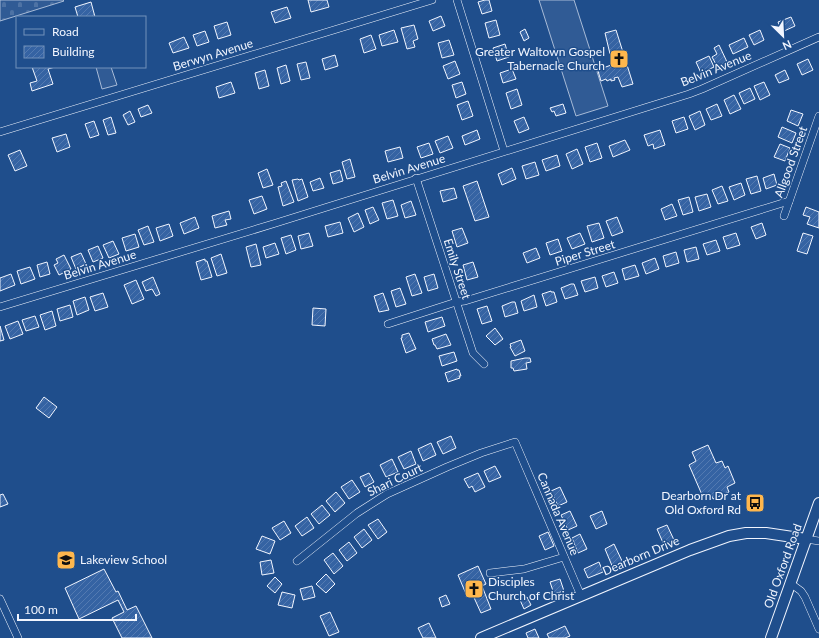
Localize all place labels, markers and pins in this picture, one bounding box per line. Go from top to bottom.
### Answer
place label: Greater Waltown Gospel Tabernacle Church [475,44,605,73]
church icon: Greater Waltown Gospel Tabernacle Church [608,48,630,70]
place label: Dearborn Dr at Old Oxford Rd [661,488,742,517]
bus stop icon: Dearborn Dr at Old Oxford Rd [744,492,766,514]
school or university icon: Lakeview School [55,549,77,571]
place label: Lakeview School [80,552,167,567]
place label: Disciples Church of Christ [488,574,575,603]
church icon: Disciples Church of Christ [463,578,485,600]

